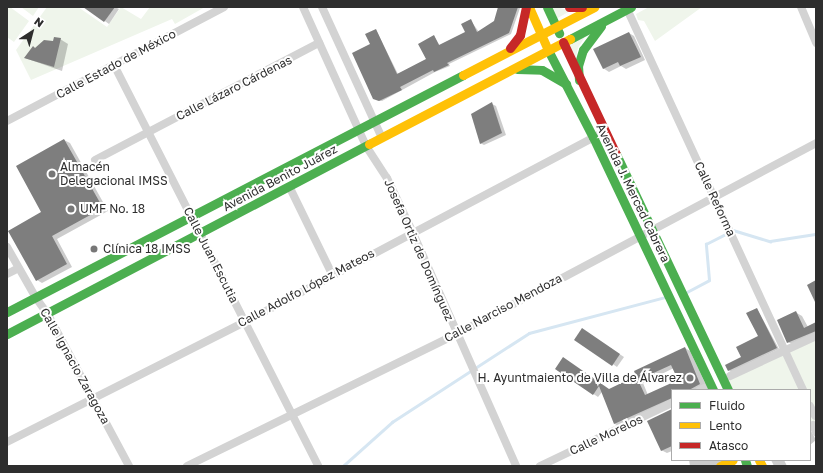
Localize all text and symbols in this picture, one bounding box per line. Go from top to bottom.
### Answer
north arrow [12,12,52,52]
text: N [32,14,47,30]
street label: Calle Estado de México [54,26,178,102]
street label: Calle Lázaro Cárdenas [174,52,294,124]
street label: Avenida J. Merced Cabrera [593,121,673,265]
street label: Avenida Benito Juárez [220,142,340,214]
street label: Calle Reforma [691,159,739,239]
place label: Almacén Delegacional IMSS [60,160,168,188]
marker: Almacén Delegacional IMSS [47,169,57,179]
street label: Josefa Ortiz de Domínguez [381,177,457,323]
place label: UMF No. 18 [80,202,145,216]
marker: UMF No. 18 [65,203,77,215]
street label: Calle Juan Escutia [181,205,241,305]
place label: Clínica 18 IMSS [103,242,191,256]
marker: Clínica 18 IMSS [88,243,100,255]
street label: Calle Adolfo López Mateos [235,246,377,330]
street label: Calle Narciso Mendoza [442,271,564,345]
street label: Calle Ignacio Zaragoza [37,305,113,427]
place label: H. Ayuntmaiento de Villa de Álvarez [478,371,682,385]
marker: H. Ayuntmaiento de Villa de Álvarez [685,373,695,383]
legend [671,389,811,461]
text: Fluido [709,398,745,413]
street label: Calle Morelos [567,412,645,458]
text: Lento [709,418,742,433]
text: Atasco [709,438,748,453]

